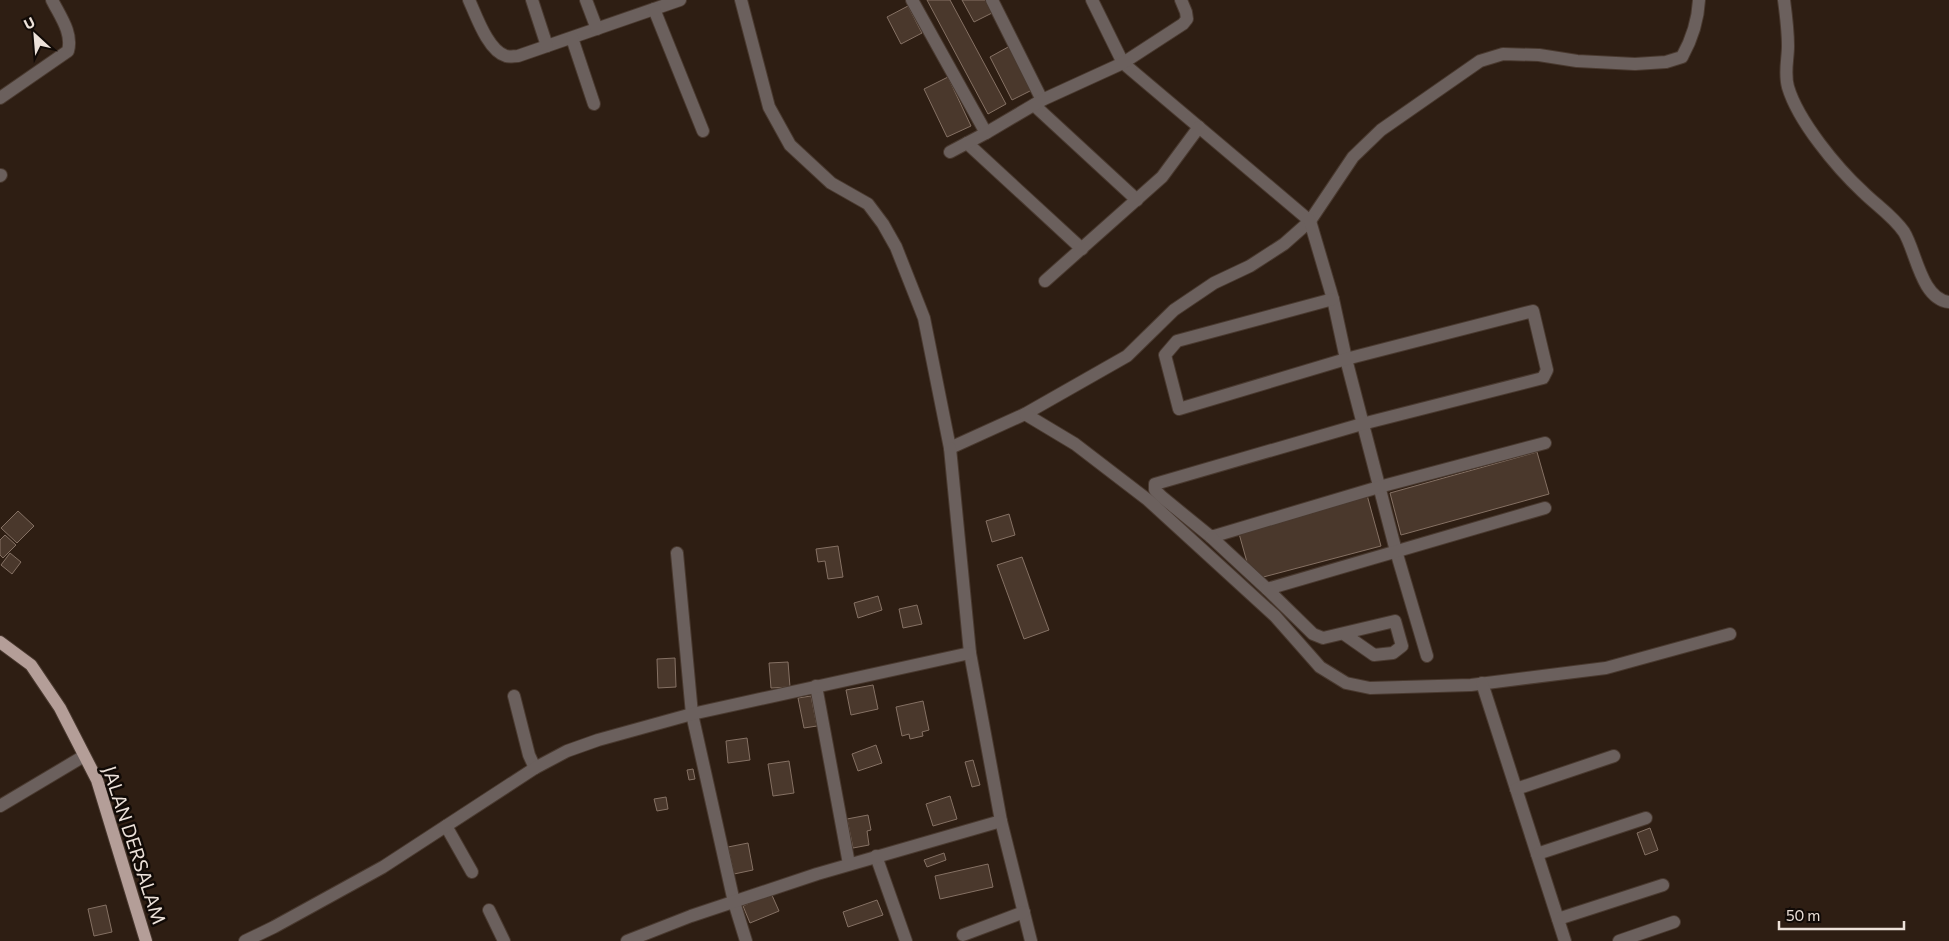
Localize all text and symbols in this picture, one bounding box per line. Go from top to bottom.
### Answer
north arrow [10,10,60,60]
text: U [21,13,37,33]
street label: JALAN DERSALAM [99,763,171,927]
scale bar [1779,898,1904,930]
text: 50 m [1786,906,1820,924]

